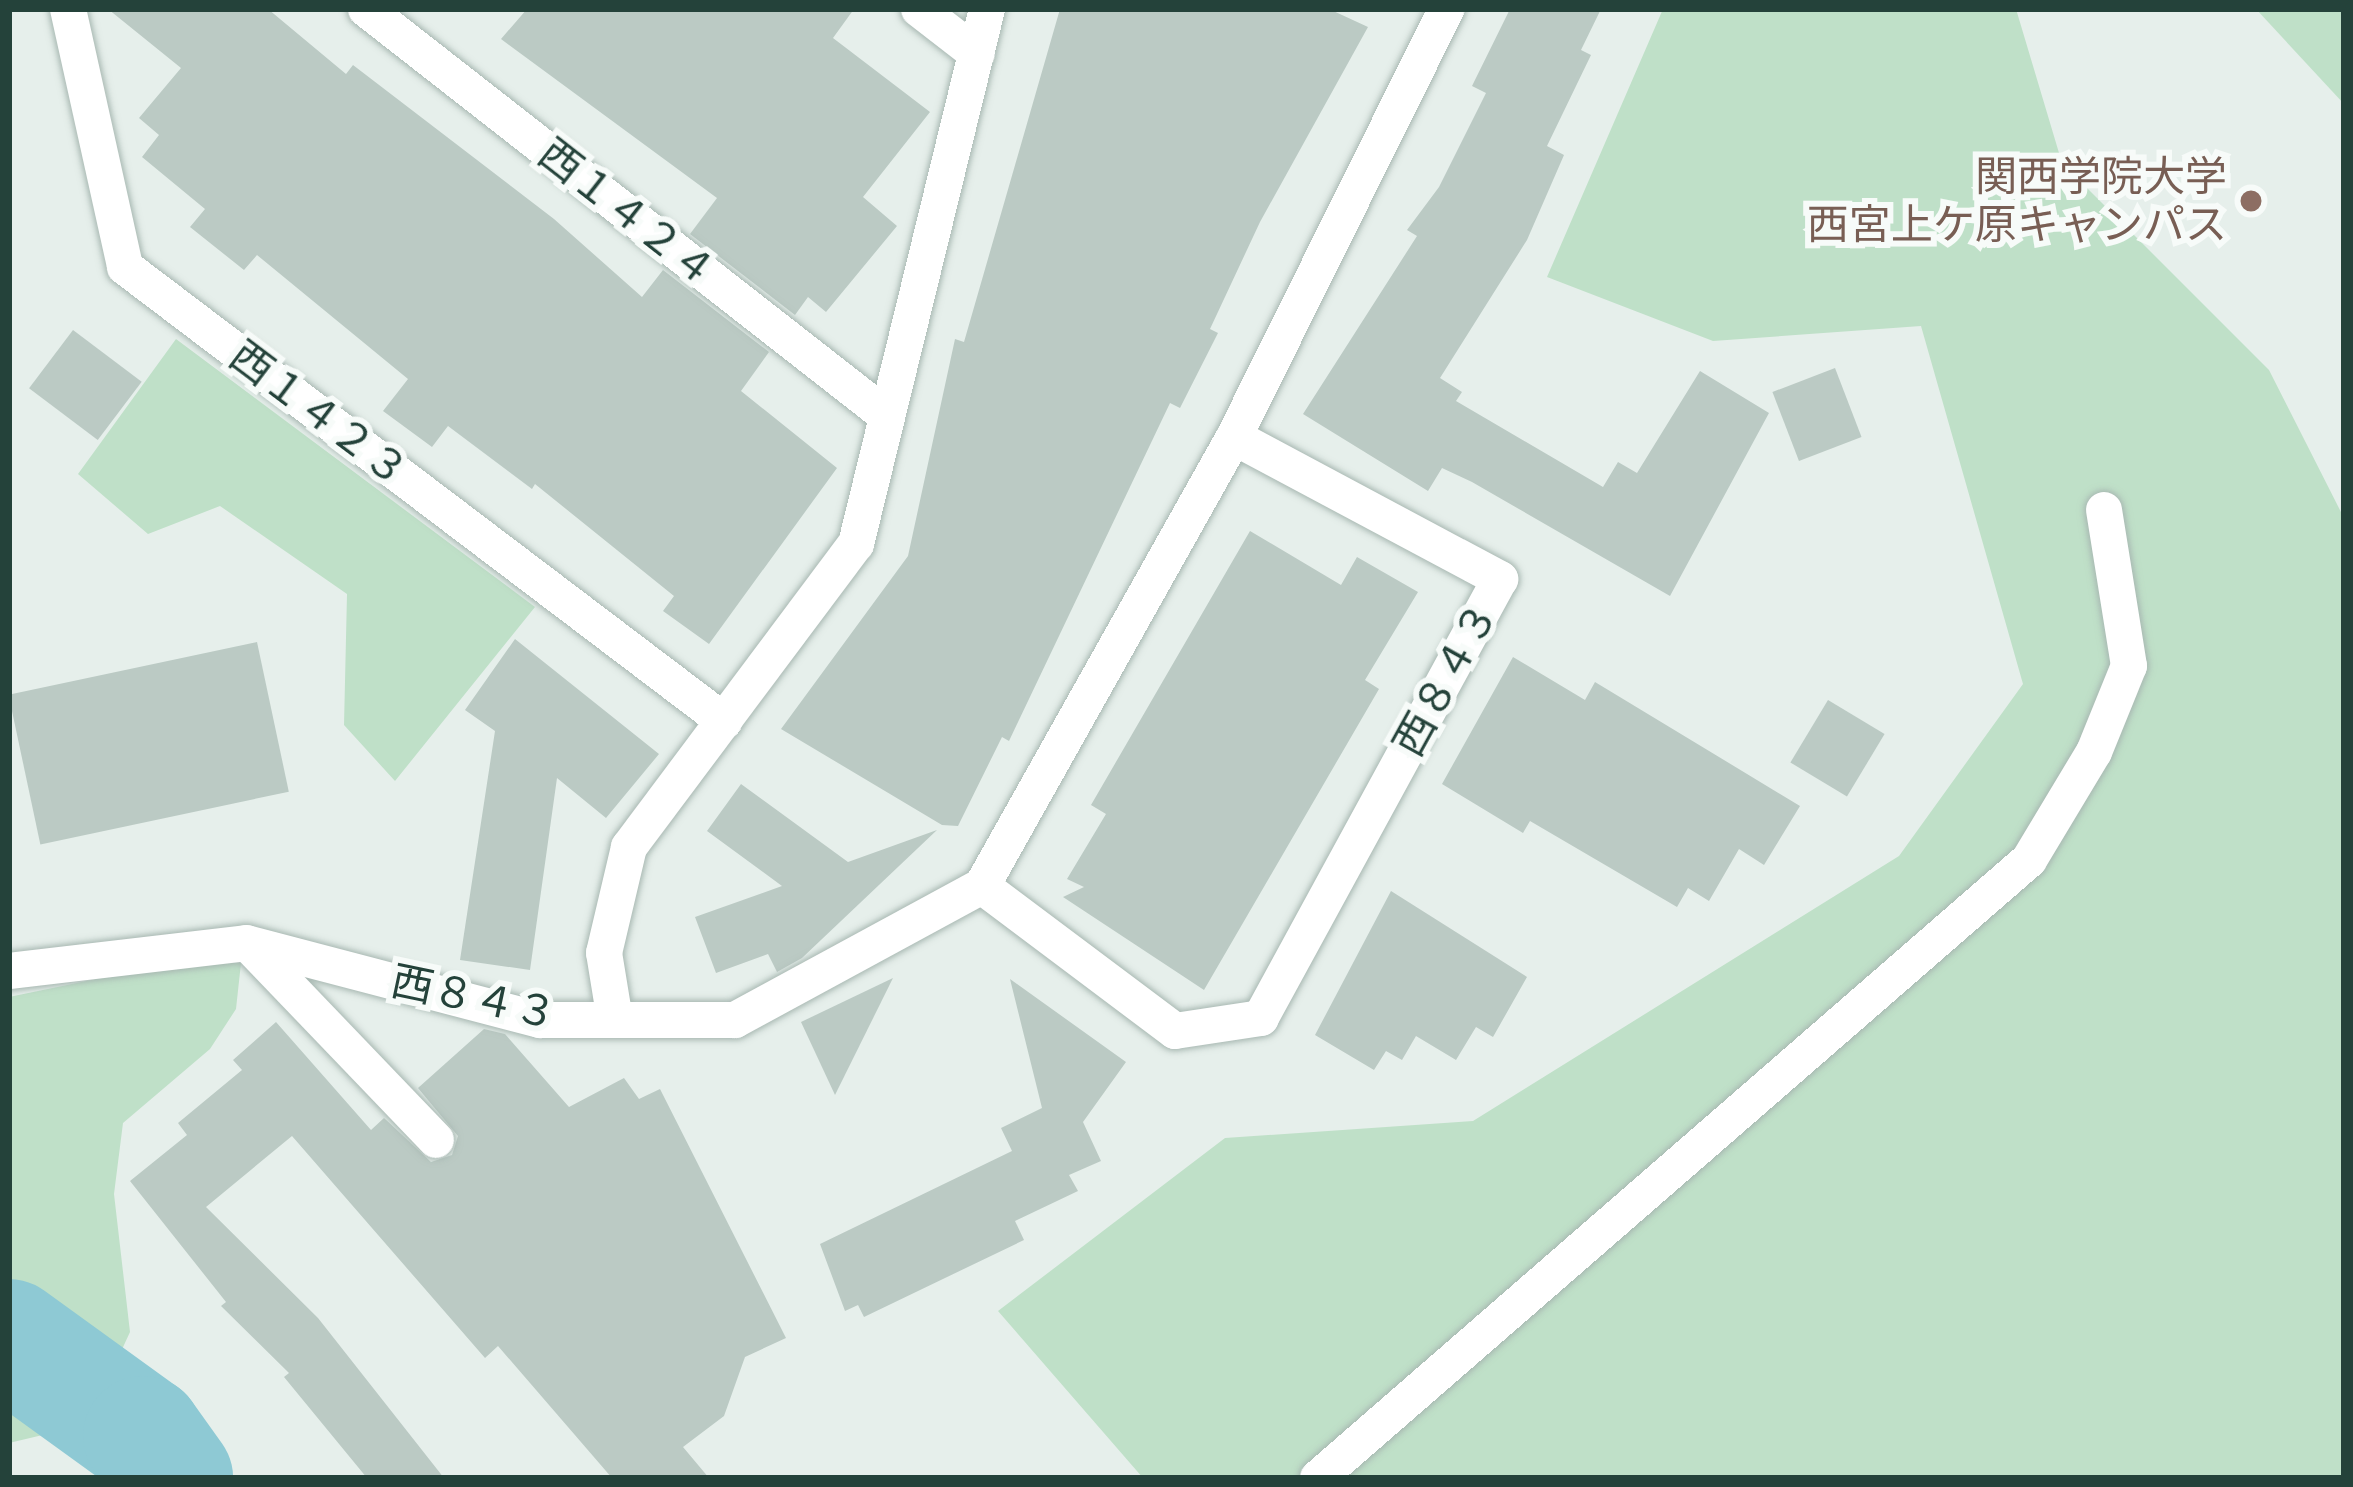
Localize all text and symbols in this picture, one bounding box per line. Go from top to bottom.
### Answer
street label: 西１４２４ [529,128,725,298]
place label: 関西学院大学 西宮上ケ原キャンパス [1807,152,2227,250]
marker: 関西学院大学 西宮上ケ原キャンパス [2238,188,2264,214]
street label: 西１４２３ [220,331,418,497]
street label: 西８４３ [1383,593,1509,765]
street label: 西８４３ [387,956,561,1040]

